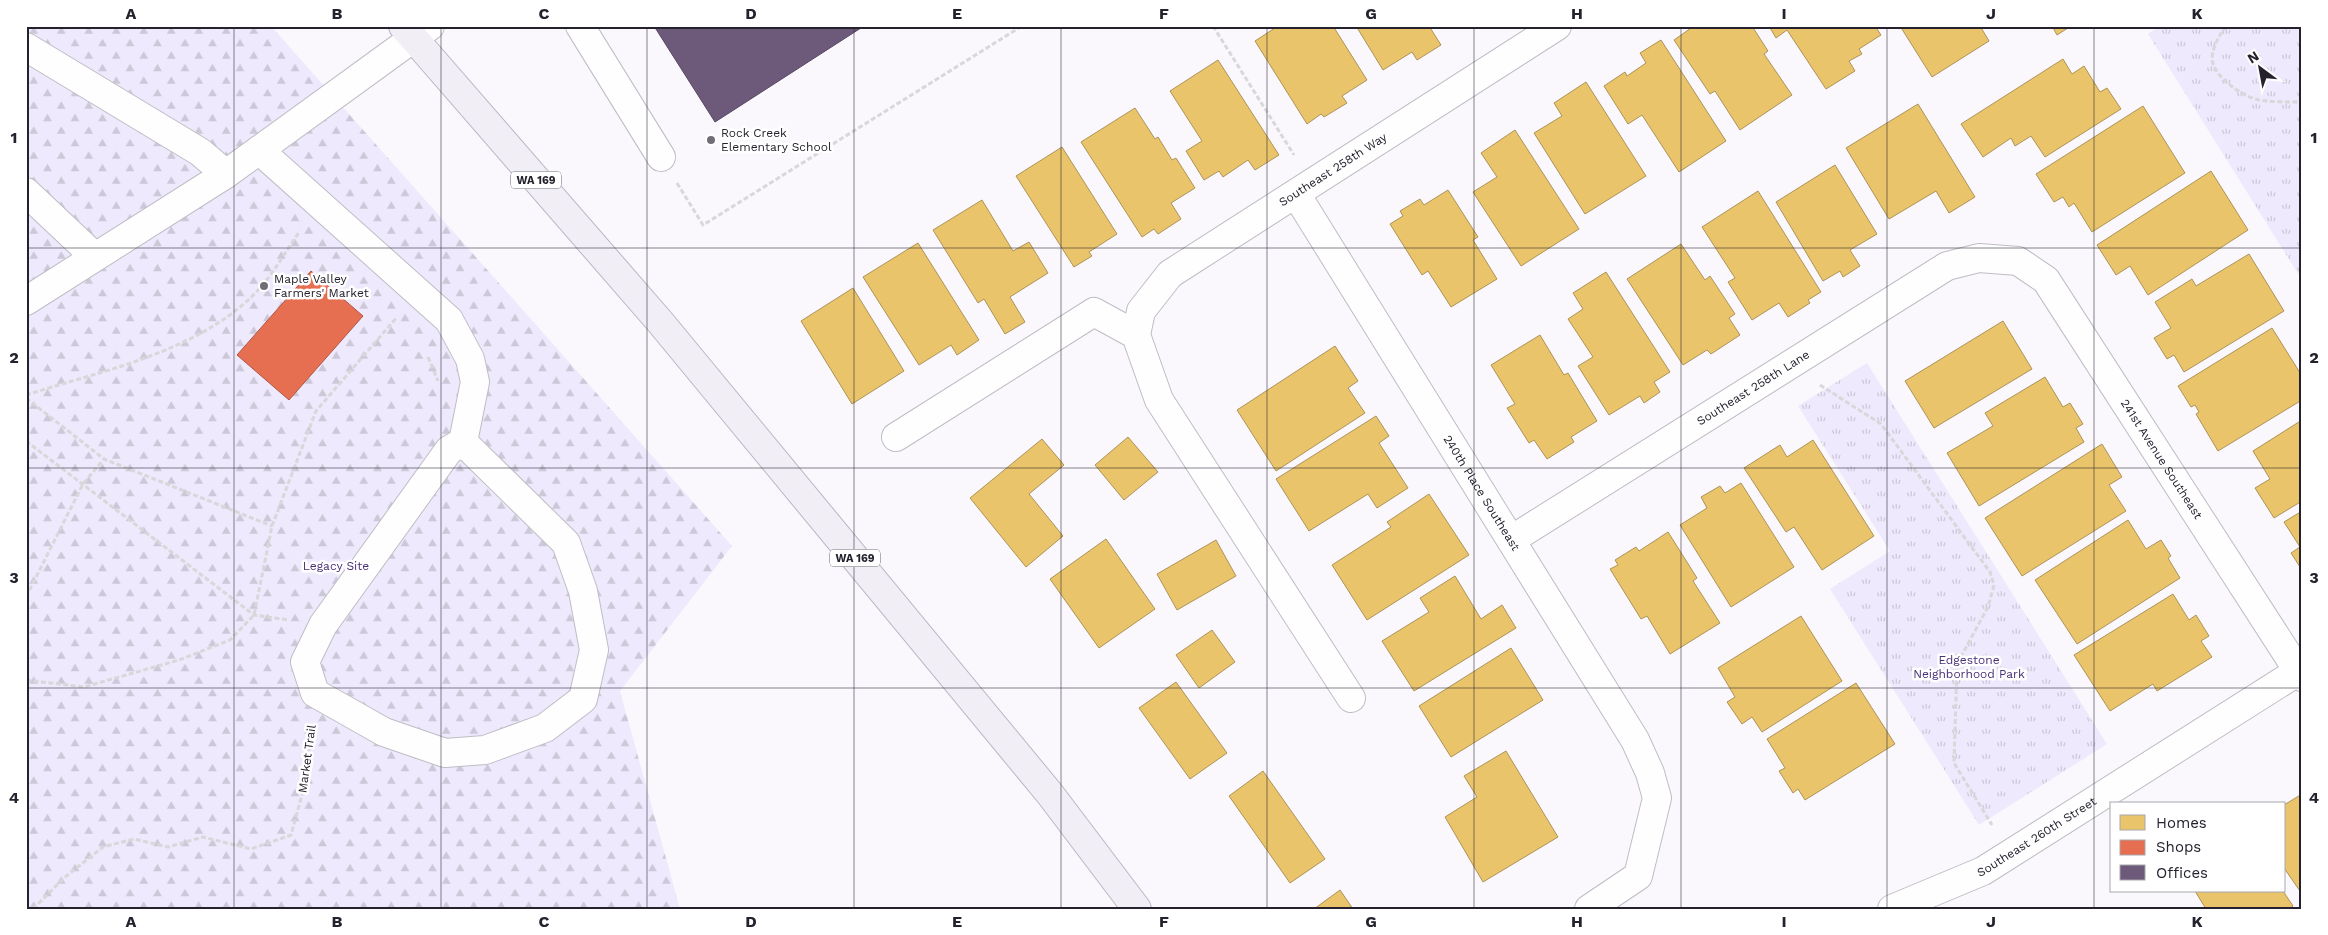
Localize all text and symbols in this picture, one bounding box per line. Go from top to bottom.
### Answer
text: A [126,4,137,23]
text: B [332,4,343,23]
text: C [539,4,550,23]
text: D [745,4,757,23]
text: E [952,4,962,23]
text: F [1159,4,1169,23]
text: G [1365,4,1377,23]
text: H [1571,4,1583,23]
text: I [1781,4,1787,23]
text: J [1986,4,1996,23]
text: K [2191,4,2203,23]
north arrow [2236,42,2286,92]
text: N [2244,47,2262,67]
place label: Rock Creek Elementary School [721,126,832,154]
text: 1 [11,128,17,147]
text: 1 [2311,128,2317,147]
street label: Southeast 258th Way [1276,129,1390,209]
marker: Rock Creek Elementary School [705,134,717,146]
road number: WA 169 [511,172,561,188]
place label: Maple Valley Farmers' Market [274,272,369,300]
marker: Maple Valley Farmers' Market [258,280,270,292]
street label: Southeast 258th Lane [1694,347,1812,428]
text: 2 [9,348,19,367]
text: 2 [2309,348,2319,367]
street label: 241st Avenue Southeast [2118,397,2205,522]
street label: 240th Place Southeast [1441,433,1523,553]
road number: WA 169 [830,550,880,566]
park label: Legacy Site [303,559,369,573]
text: 3 [9,568,19,587]
text: 3 [2309,568,2319,587]
park label: Edgestone Neighborhood Park [1913,653,2025,681]
street label: Market Trail [295,724,319,794]
text: 4 [9,788,19,807]
text: 4 [2309,788,2319,807]
street label: Southeast 260th Street [1975,794,2099,880]
legend [2110,802,2286,892]
text: Homes [2156,814,2207,832]
text: Shops [2156,838,2201,856]
text: Offices [2156,864,2208,882]
text: A [126,912,137,931]
text: B [332,912,343,931]
text: C [539,912,550,931]
text: D [745,912,757,931]
text: E [952,912,962,931]
text: F [1159,912,1169,931]
text: G [1365,912,1377,931]
text: H [1571,912,1583,931]
text: I [1781,912,1787,931]
text: J [1986,912,1996,931]
text: K [2191,912,2203,931]

